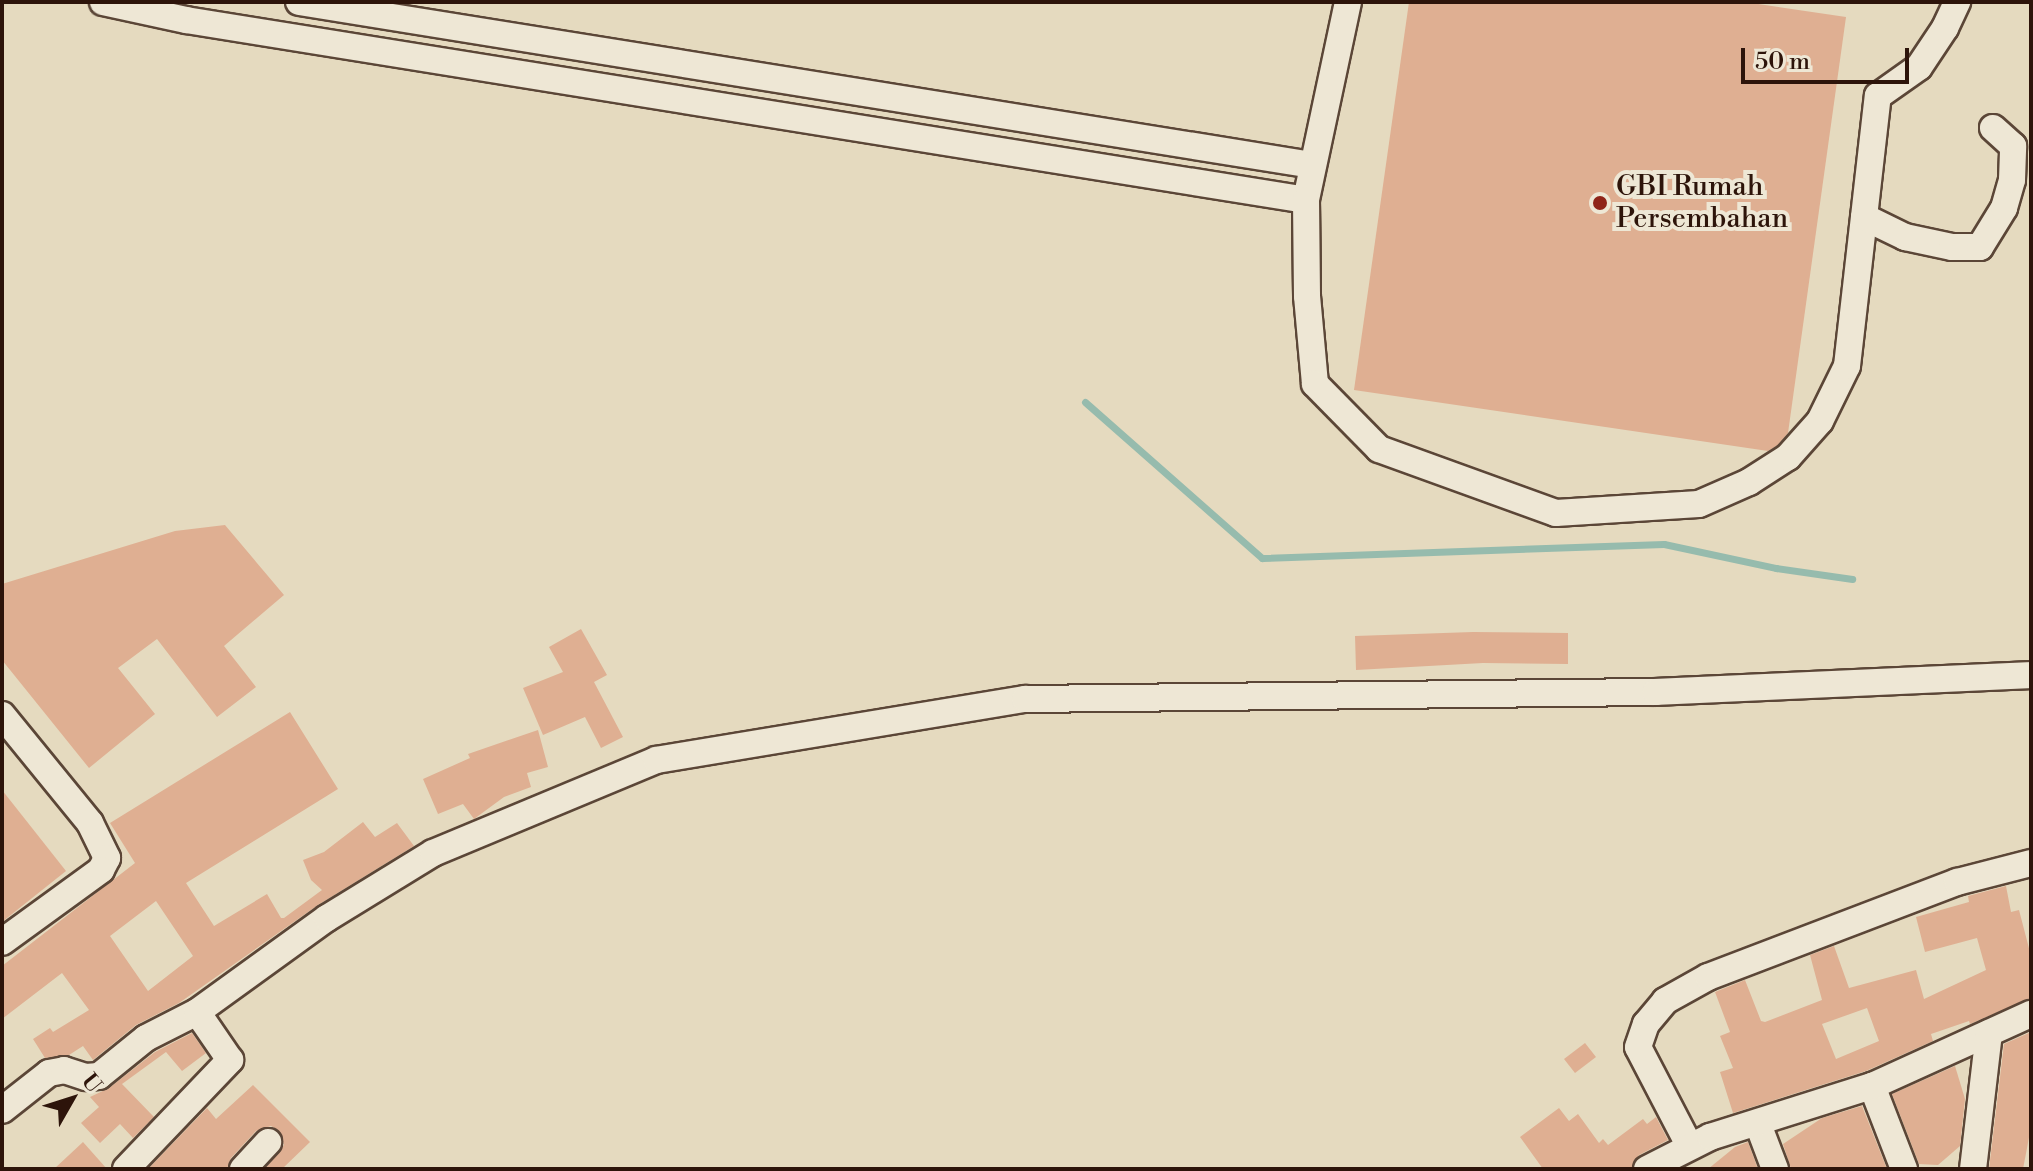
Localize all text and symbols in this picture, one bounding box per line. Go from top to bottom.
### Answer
scale bar [1745,32,1913,82]
text: 50 m [1755,47,1810,77]
place label: GBI Rumah Persembahan [1616,170,1788,236]
marker: GBI Rumah Persembahan [1591,194,1609,212]
north arrow [32,1059,112,1139]
text: U [75,1068,107,1099]

